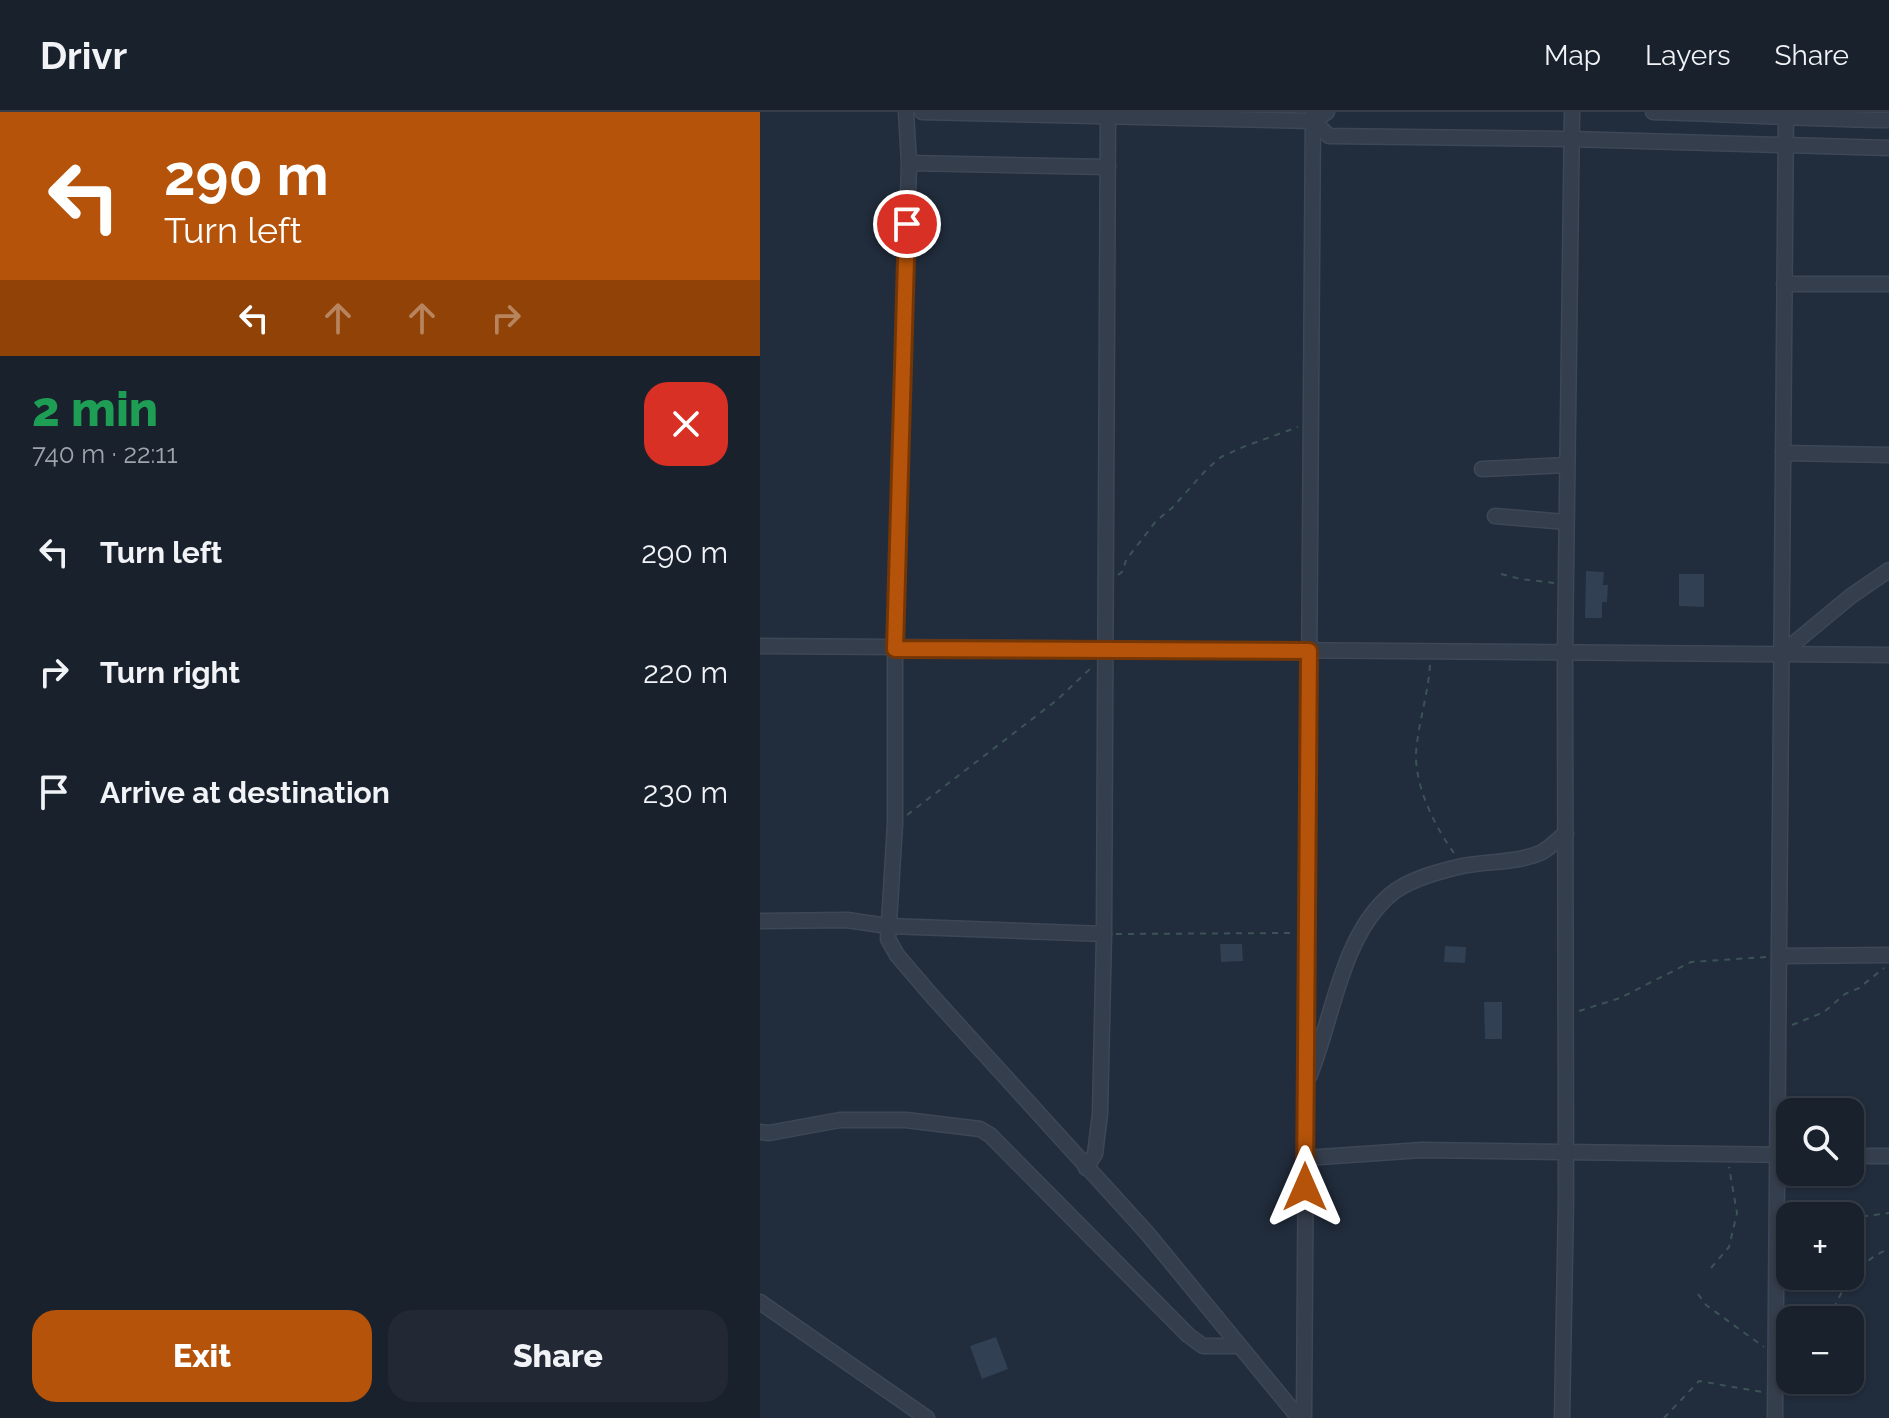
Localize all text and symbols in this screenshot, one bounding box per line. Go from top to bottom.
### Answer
text: Drivr [40,33,127,78]
text: Map [1544,39,1601,72]
text: Layers [1645,39,1731,72]
text: Share [1775,39,1849,72]
text: 290 m [164,142,329,208]
icon: left [32,144,136,248]
pin [873,190,941,258]
icon: arrive [885,202,929,246]
text: Turn left [164,209,302,251]
icon: left [232,296,276,340]
icon: ahead [316,296,360,340]
icon: ahead [400,296,444,340]
icon: right [484,296,528,340]
text: 2 min [32,381,158,437]
button: close [644,382,728,466]
text: 740 m · 22:11 [32,439,178,469]
icon: left [32,530,76,574]
text: Turn left [100,535,222,570]
text: 290 m [641,535,728,570]
icon: right [32,650,76,694]
text: Turn right [100,655,240,690]
text: 220 m [643,655,728,690]
icon: arrive [32,770,76,814]
text: Arrive at destination [100,775,390,810]
text: 230 m [643,775,728,810]
map controls [1776,1098,1864,1394]
button: search [1776,1098,1864,1186]
position arrow [1263,1145,1347,1229]
button: + [1776,1202,1864,1290]
button: − [1776,1306,1864,1394]
button: Exit [32,1310,372,1402]
button: Share [388,1310,728,1402]

